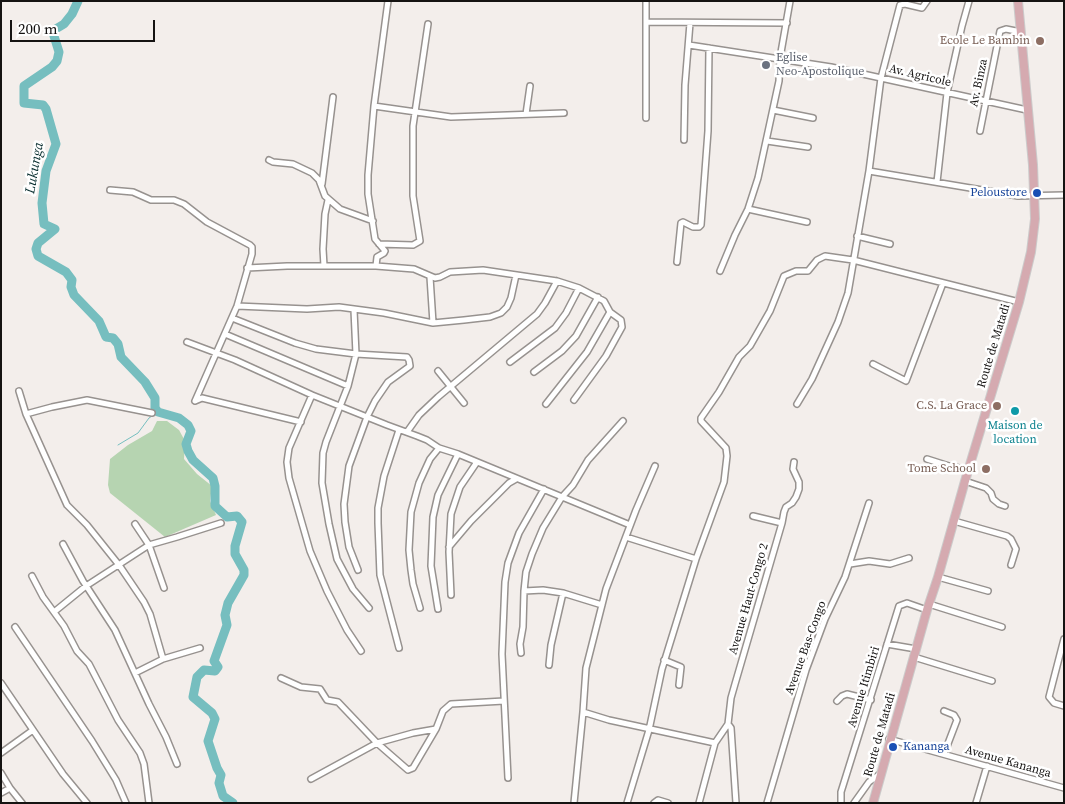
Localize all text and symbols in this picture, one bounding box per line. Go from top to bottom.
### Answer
scale bar [12,10,158,42]
text: 200 m [18,18,58,39]
place label: Ecole Le Bambin [940,34,1030,48]
marker: Ecole Le Bambin [1034,35,1046,47]
place label: Eglise Neo-Apostolique [776,51,864,79]
street label: Av. Binza [967,58,991,108]
marker: Eglise Neo-Apostolique [760,59,772,71]
street label: Av. Agricole [887,62,953,90]
water label: Lukunga [22,141,48,195]
place label: Peloustore [970,186,1027,200]
marker: Peloustore [1031,187,1043,199]
street label: Route de Matadi [974,302,1014,390]
place label: C.S. La Grace [916,399,987,413]
marker: C.S. La Grace [991,400,1003,412]
marker: Maison de location [1009,405,1021,417]
place label: Maison de location [987,419,1043,447]
place label: Tome School [908,462,976,476]
marker: Tome School [980,463,992,475]
street label: Avenue Haut-Congo 2 [726,542,772,656]
street label: Avenue Bas-Congo [782,599,830,697]
street label: Avenue Itimbiri [845,645,883,729]
street label: Route de Matadi [861,691,899,779]
place label: Kananga [903,740,950,754]
marker: Kananga [887,741,899,753]
street label: Avenue Kananga [963,743,1053,781]

